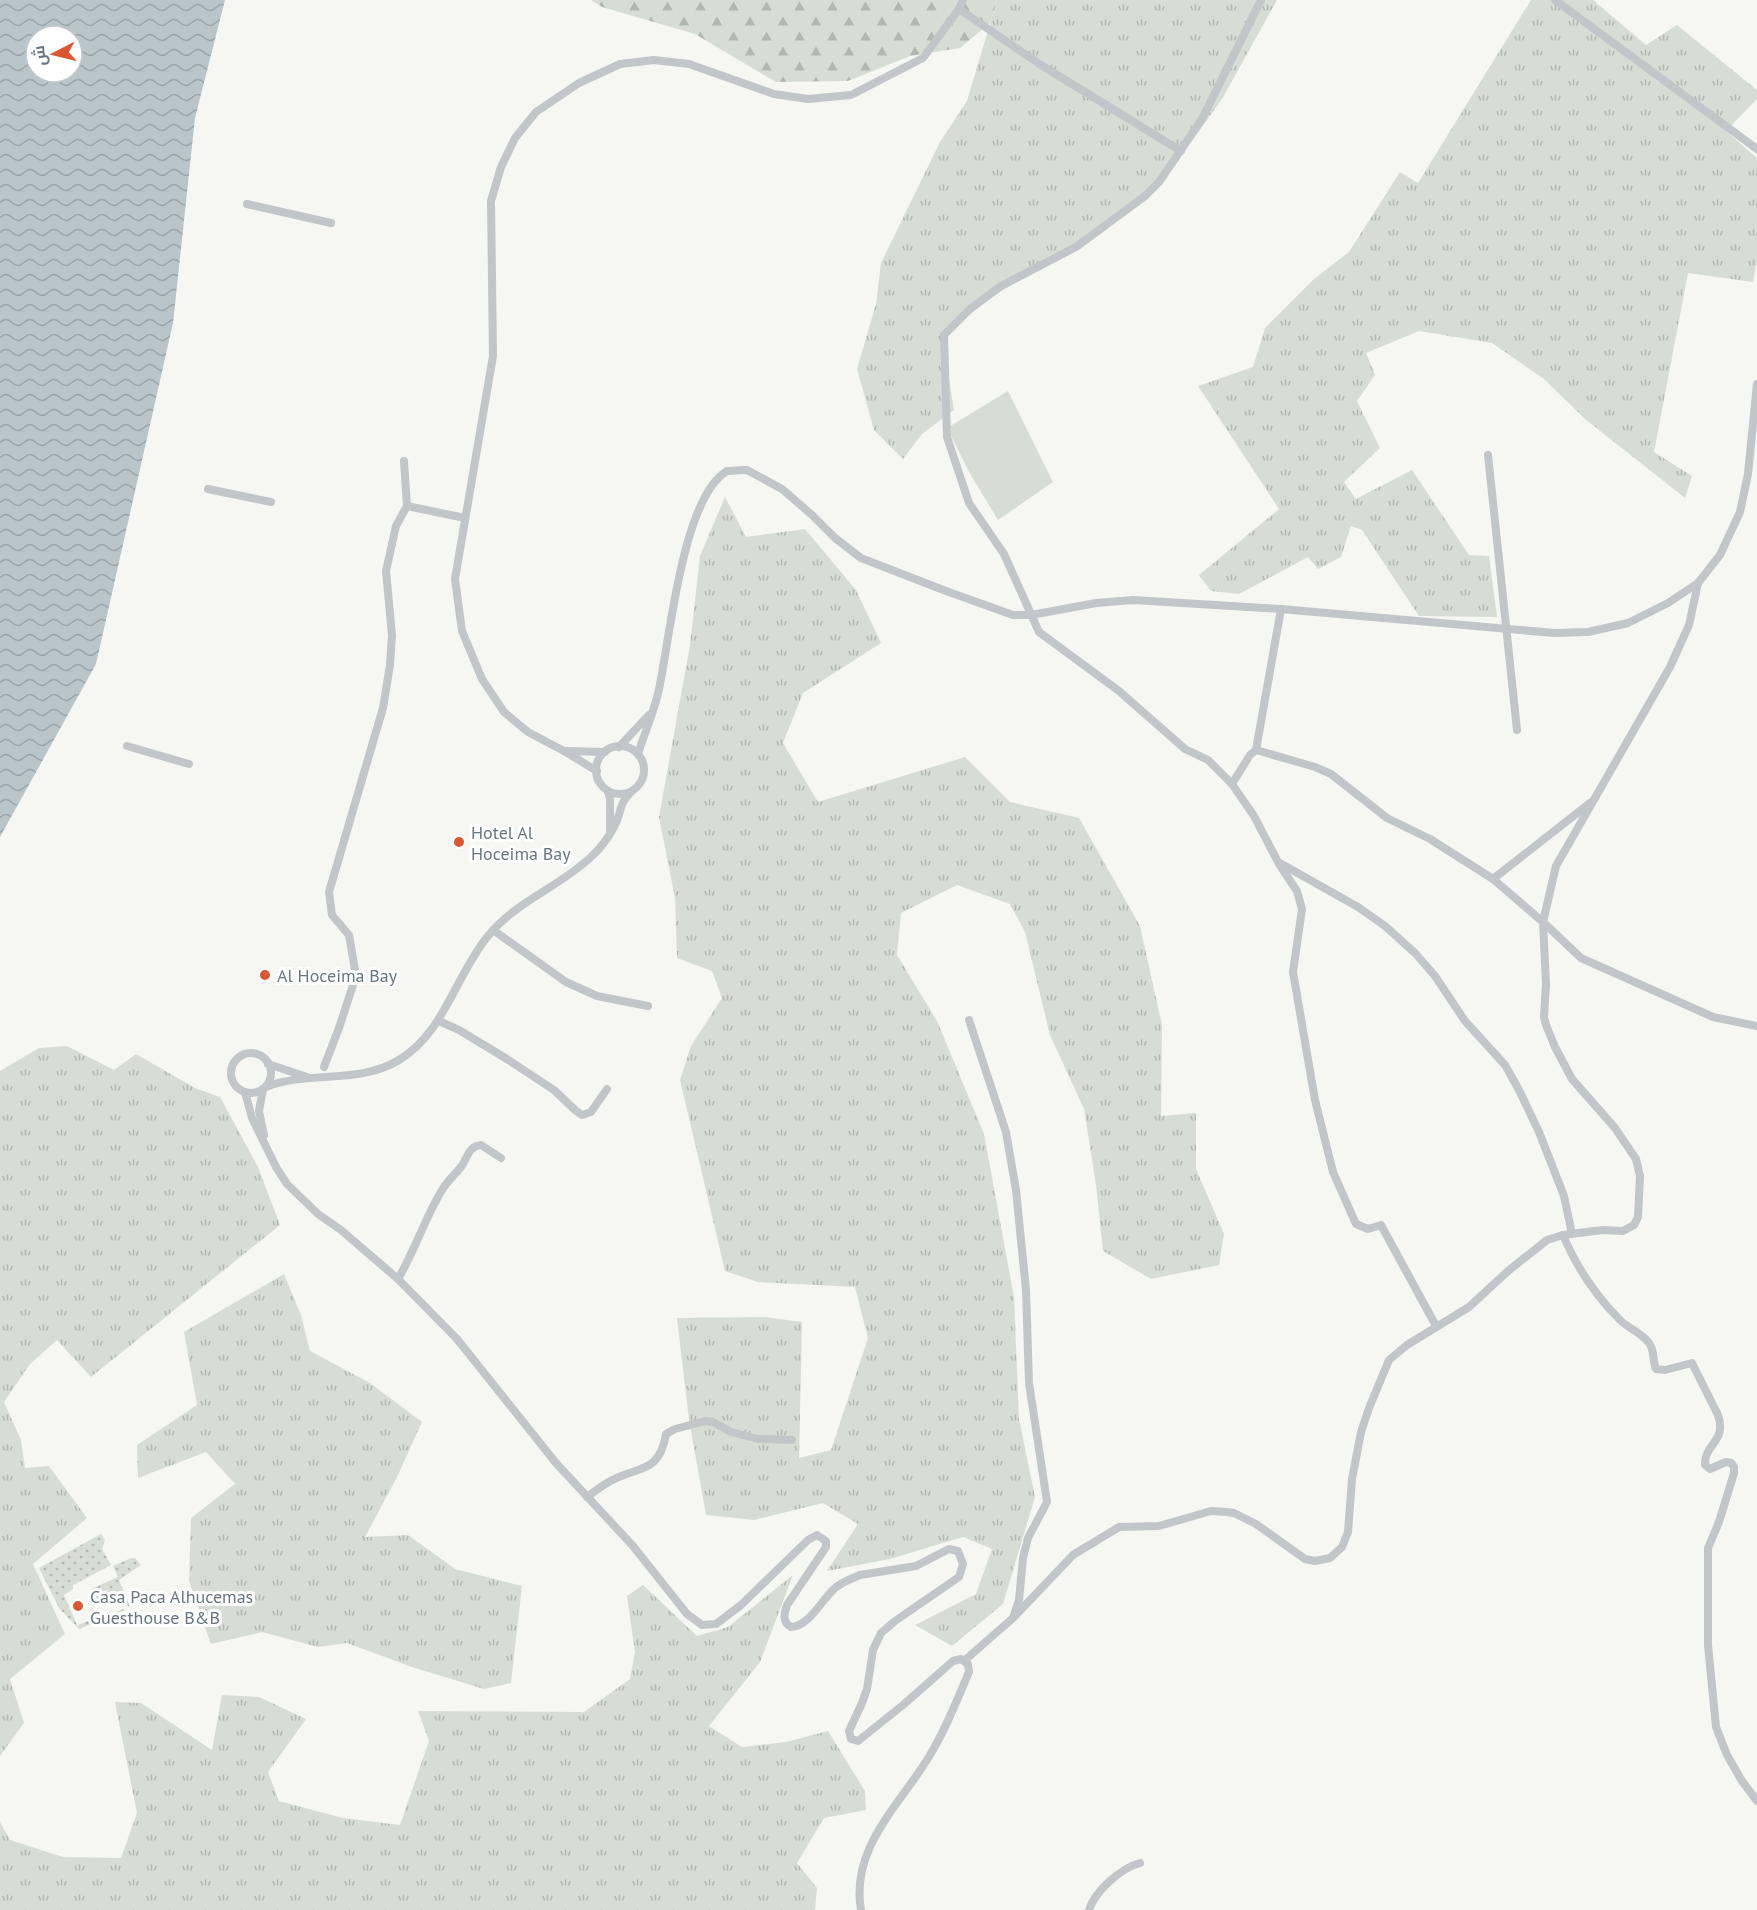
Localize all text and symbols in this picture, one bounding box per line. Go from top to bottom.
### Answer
north arrow [24,24,84,84]
text: ش [28,44,50,67]
place label: Hotel Al Hoceima Bay [471,821,571,865]
marker: Hotel Al Hoceima Bay [452,835,466,849]
place label: Al Hoceima Bay [277,964,398,987]
marker: Al Hoceima Bay [258,968,272,982]
place label: Casa Paca Alhucemas Guesthouse B&B [90,1585,253,1629]
marker: Casa Paca Alhucemas Guesthouse B&B [71,1599,85,1613]

